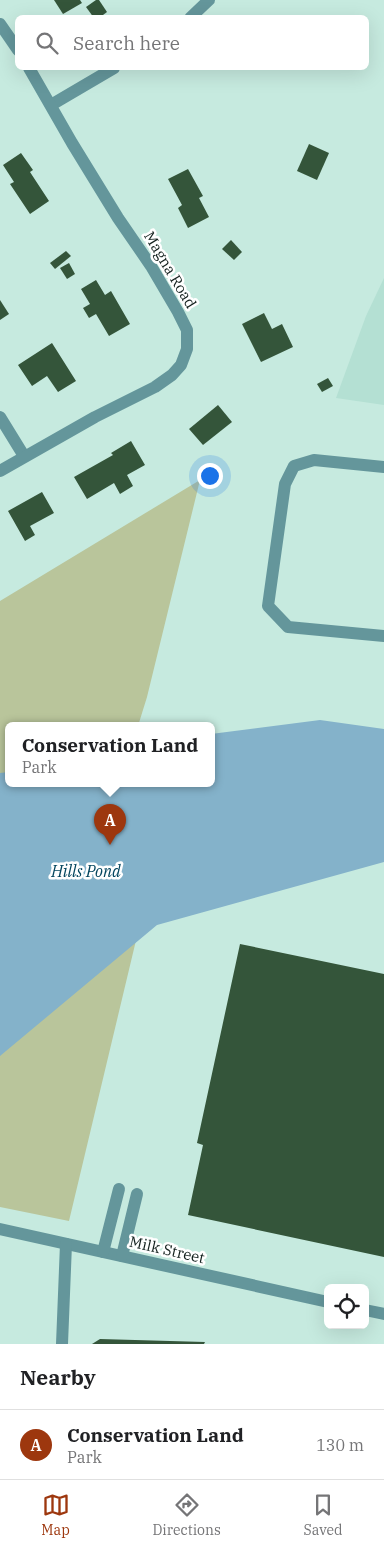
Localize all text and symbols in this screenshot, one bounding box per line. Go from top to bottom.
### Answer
search box [15,15,369,70]
icon: search [33,29,61,57]
text: Search here [73,31,180,55]
street label: Magna Road [140,228,201,312]
your location [197,463,223,489]
popup [5,722,215,787]
text: Conservation Land [22,733,198,757]
text: Park [22,757,57,777]
pin: A [94,804,126,845]
water label: Hills Pond [50,861,121,881]
street label: Milk Street [128,1232,207,1267]
map controls [324,1284,369,1329]
button: locate [324,1284,369,1329]
text: Nearby [20,1363,96,1391]
text: Conservation Land [67,1423,244,1447]
text: A [30,1435,42,1455]
text: 130 m [316,1435,364,1455]
text: Park [67,1447,102,1467]
tab: Map [41,1491,70,1539]
tab: Directions [152,1491,221,1539]
tab: Saved [303,1491,343,1539]

